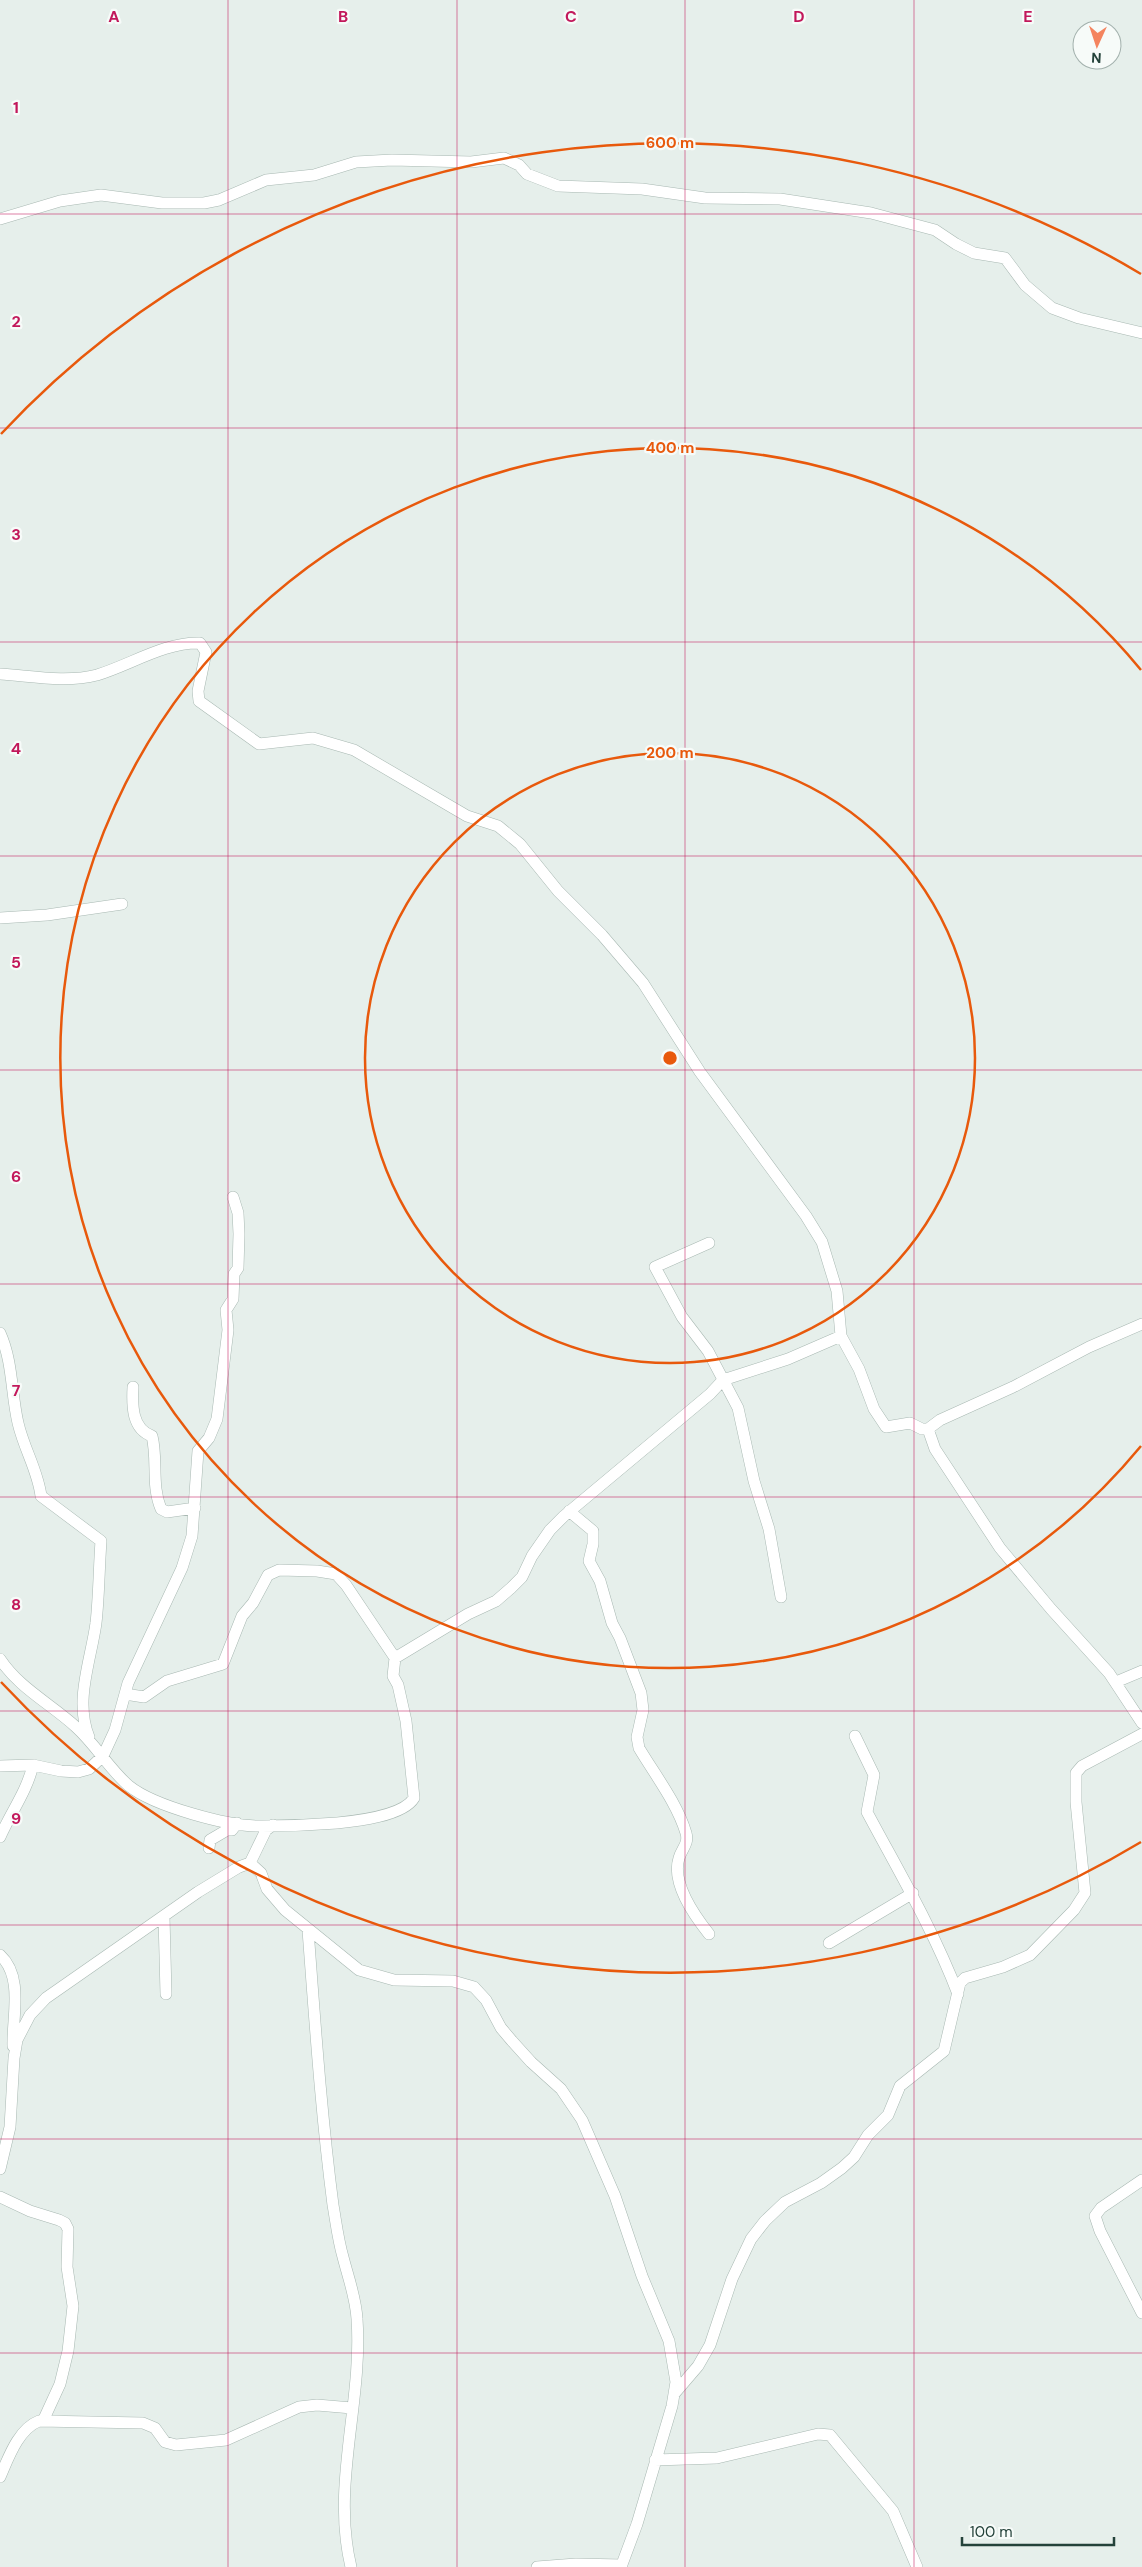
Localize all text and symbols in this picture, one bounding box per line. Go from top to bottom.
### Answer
text: A [108,6,120,27]
text: B [338,6,348,27]
text: C [565,6,577,27]
text: D [793,6,805,27]
text: E [1023,6,1033,27]
north arrow [1072,20,1122,70]
text: N [1091,49,1102,67]
text: 1 [13,97,19,118]
text: 600 m [646,133,694,153]
text: 2 [11,311,21,332]
text: 400 m [646,438,694,458]
text: 3 [11,524,21,545]
text: 4 [11,738,21,759]
text: 200 m [646,743,694,763]
text: 5 [11,952,21,973]
centre of rings [661,1049,679,1067]
text: 6 [11,1166,21,1187]
text: 7 [12,1380,21,1401]
text: 8 [11,1594,21,1615]
text: 9 [11,1808,21,1829]
scale bar [962,2514,1114,2546]
text: 100 m [970,2522,1013,2542]

